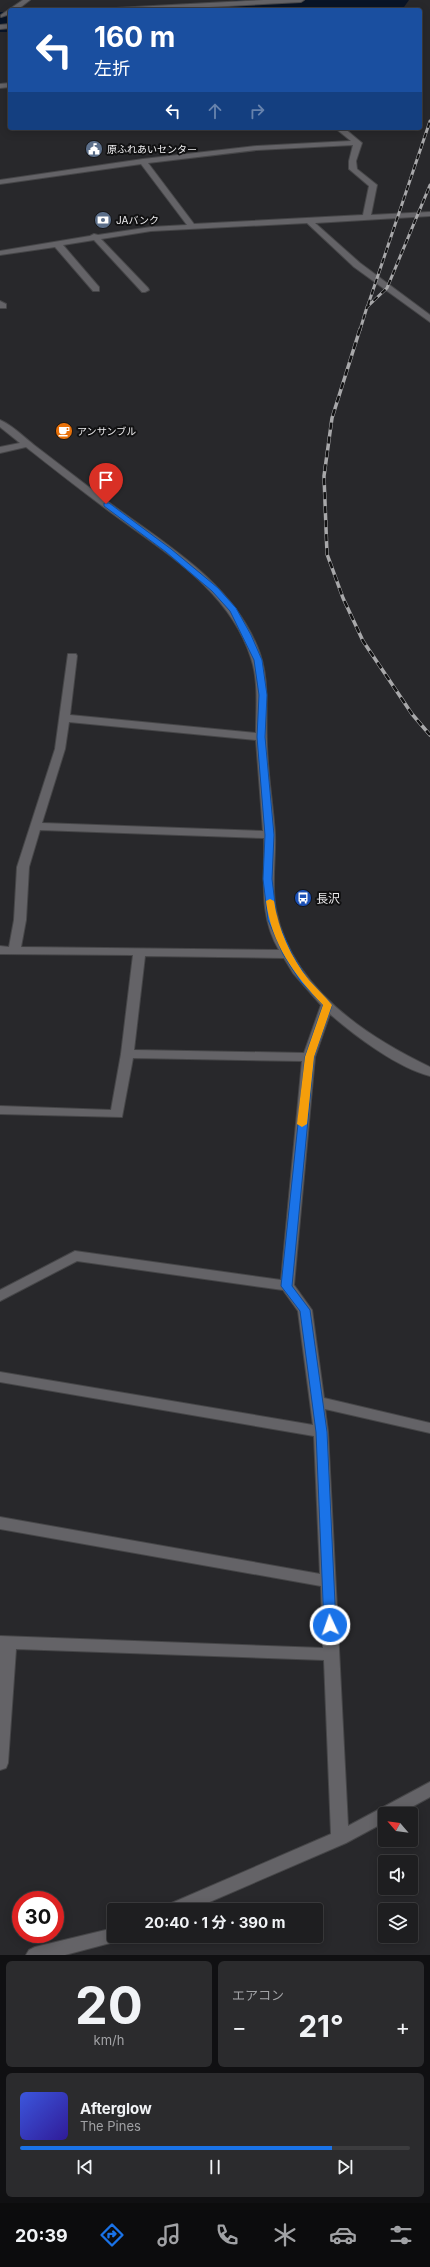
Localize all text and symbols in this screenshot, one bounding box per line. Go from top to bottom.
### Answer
text: 160 m [94,20,175,54]
icon: left [28,24,80,76]
text: 左折 [94,58,130,79]
icon: left [162,100,184,122]
icon: ahead [204,100,226,122]
icon: right [246,100,268,122]
public building icon: 原ふれあいセンター [84,139,104,159]
place label: 原ふれあいセンター [107,143,197,155]
bank icon: JAバンク [93,210,113,230]
place label: JAバンク [116,214,159,226]
cafe icon: アンサンブル [54,421,74,441]
place label: アンサンブル [77,425,136,437]
pin [89,463,123,504]
icon: arrive [95,469,117,491]
bus stop icon: 長沢 [293,888,313,908]
place label: 長沢 [316,891,340,906]
position arrow [309,1604,351,1646]
north arrow [378,1807,418,1847]
map controls [378,1807,418,1943]
button: sound [378,1855,418,1895]
speed limit sign: 30 [12,1891,64,1943]
button: layers [378,1903,418,1943]
text: 20:40 · 1 分 · 390 m [145,1913,285,1932]
text: 20 [75,1974,143,2037]
text: エアコン [232,1987,284,2003]
text: 21° [298,2008,344,2044]
text: − [232,2014,247,2040]
text: + [395,2014,410,2040]
text: km/h [94,2032,124,2048]
text: Afterglow [80,2099,152,2118]
text: The Pines [80,2118,141,2134]
icon: previous [74,2156,96,2178]
icon: pause [204,2156,226,2178]
icon: next [334,2156,356,2178]
icon: directions [98,2221,126,2249]
icon: music [155,2221,183,2249]
icon: phone [213,2221,241,2249]
icon: climate [271,2221,299,2249]
icon: car [329,2221,357,2249]
icon: filters [387,2221,415,2249]
text: 20:39 [15,2225,68,2246]

